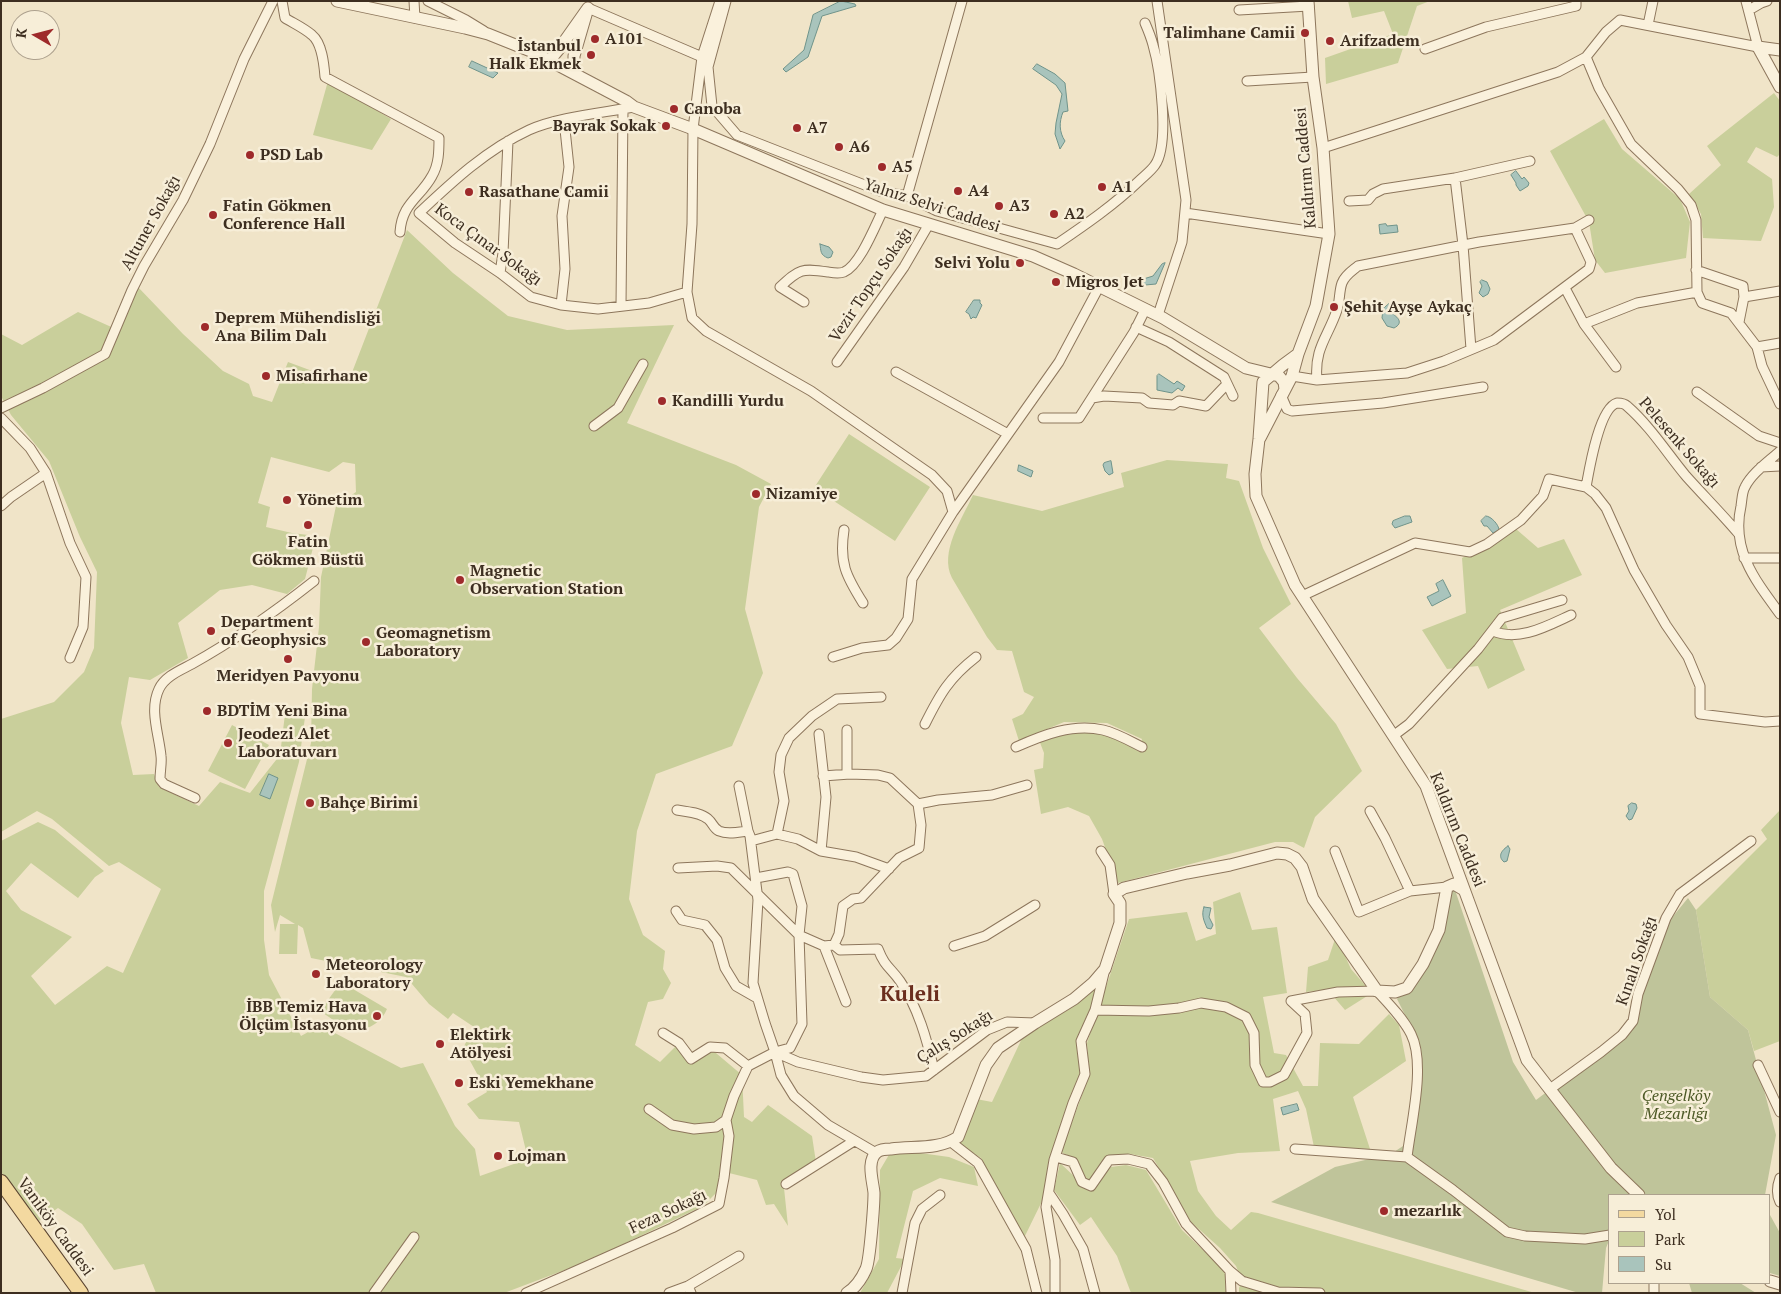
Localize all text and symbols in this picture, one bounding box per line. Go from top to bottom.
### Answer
north arrow [10,10,60,60]
place label: Talimhane Camii [1163,23,1295,43]
text: K [11,27,31,39]
marker: Talimhane Camii [1299,27,1311,39]
place label: A101 [605,29,644,49]
place label: Arifzadem [1340,31,1420,51]
marker: A101 [589,33,601,45]
marker: Arifzadem [1324,35,1336,47]
place label: İstanbul Halk Ekmek [489,36,581,74]
marker: İstanbul Halk Ekmek [585,49,597,61]
place label: Canoba [684,99,741,119]
marker: Canoba [668,103,680,115]
street label: Kaldırım Caddesi [1291,107,1321,229]
place label: Bayrak Sokak [553,116,656,136]
place label: A7 [807,118,828,138]
marker: Bayrak Sokak [660,120,672,132]
marker: A7 [791,122,803,134]
place label: A6 [849,137,870,157]
marker: A6 [833,141,845,153]
place label: PSD Lab [260,145,323,165]
marker: PSD Lab [244,149,256,161]
place label: A5 [892,157,913,177]
marker: A5 [876,161,888,173]
street label: Altuner Sokağı [117,172,185,274]
street label: Yalnız Selvi Caddesi [861,175,1003,237]
place label: A1 [1112,177,1133,197]
place label: A4 [968,181,989,201]
marker: A1 [1096,181,1108,193]
place label: Rasathane Camii [479,182,609,202]
marker: A4 [952,185,964,197]
marker: Rasathane Camii [463,186,475,198]
place label: Fatin Gökmen Conference Hall [223,196,345,234]
place label: A3 [1009,196,1030,216]
street label: Koca Çınar Sokağı [431,200,545,290]
marker: A3 [993,200,1005,212]
place label: A2 [1064,204,1085,224]
marker: A2 [1048,208,1060,220]
marker: Fatin Gökmen Conference Hall [207,209,219,221]
street label: Vezir Topçu Sokağı [825,224,917,346]
place label: Selvi Yolu [935,253,1010,273]
marker: Selvi Yolu [1014,257,1026,269]
place label: Migros Jet [1066,272,1144,292]
marker: Migros Jet [1050,276,1062,288]
place label: Şehit Ayşe Aykaç [1344,297,1472,317]
marker: Şehit Ayşe Aykaç [1328,301,1340,313]
place label: Deprem Mühendisliği Ana Bilim Dalı [215,308,381,346]
marker: Deprem Mühendisliği Ana Bilim Dalı [199,321,211,333]
place label: Misafirhane [276,366,368,386]
marker: Misafirhane [260,370,272,382]
place label: Kandilli Yurdu [672,391,784,411]
street label: Pelesenk Sokağı [1634,394,1724,492]
marker: Kandilli Yurdu [656,395,668,407]
place label: Nizamiye [766,484,838,504]
marker: Nizamiye [750,488,762,500]
place label: Yönetim [297,490,362,510]
marker: Yönetim [281,494,293,506]
marker: Fatin Gökmen Büstü [302,519,314,531]
place label: Fatin Gökmen Büstü [252,532,364,570]
place label: Magnetic Observation Station [470,561,623,599]
marker: Magnetic Observation Station [454,574,466,586]
place label: Department of Geophysics [221,612,326,650]
place label: Geomagnetism Laboratory [376,623,491,661]
marker: Department of Geophysics [205,625,217,637]
marker: Geomagnetism Laboratory [360,636,372,648]
marker: Meridyen Pavyonu [282,653,294,665]
place label: Meridyen Pavyonu [217,666,359,686]
place label: BDTİM Yeni Bina [217,701,348,721]
marker: BDTİM Yeni Bina [201,705,213,717]
place label: Jeodezi Alet Laboratuvarı [238,724,337,762]
marker: Jeodezi Alet Laboratuvarı [222,737,234,749]
street label: Kaldırım Caddesi [1425,770,1489,890]
place label: Bahçe Birimi [320,793,418,813]
marker: Bahçe Birimi [304,797,316,809]
street label: Kınalı Sokağı [1613,914,1661,1008]
place label: Meteorology Laboratory [326,955,423,993]
marker: Meteorology Laboratory [310,968,322,980]
district label: Kuleli [880,982,940,1008]
place label: İBB Temiz Hava Ölçüm İstasyonu [239,997,367,1035]
street label: Çalış Sokağı [913,1006,997,1068]
marker: İBB Temiz Hava Ölçüm İstasyonu [371,1010,383,1022]
place label: Elektirk Atölyesi [450,1025,512,1063]
marker: Elektirk Atölyesi [434,1038,446,1050]
place label: Eski Yemekhane [469,1073,594,1093]
marker: Eski Yemekhane [453,1077,465,1089]
park label: Çengelköy Mezarlığı [1642,1086,1710,1124]
place label: Lojman [508,1146,566,1166]
marker: Lojman [492,1150,504,1162]
street label: Vaniköy Caddesi [13,1174,97,1280]
street label: Feza Sokağı [626,1186,710,1238]
legend [1608,1194,1771,1284]
place label: mezarlık [1394,1201,1461,1221]
text: Yol [1655,1204,1676,1224]
marker: mezarlık [1378,1205,1390,1217]
text: Park [1655,1229,1685,1249]
text: Su [1655,1254,1672,1274]

